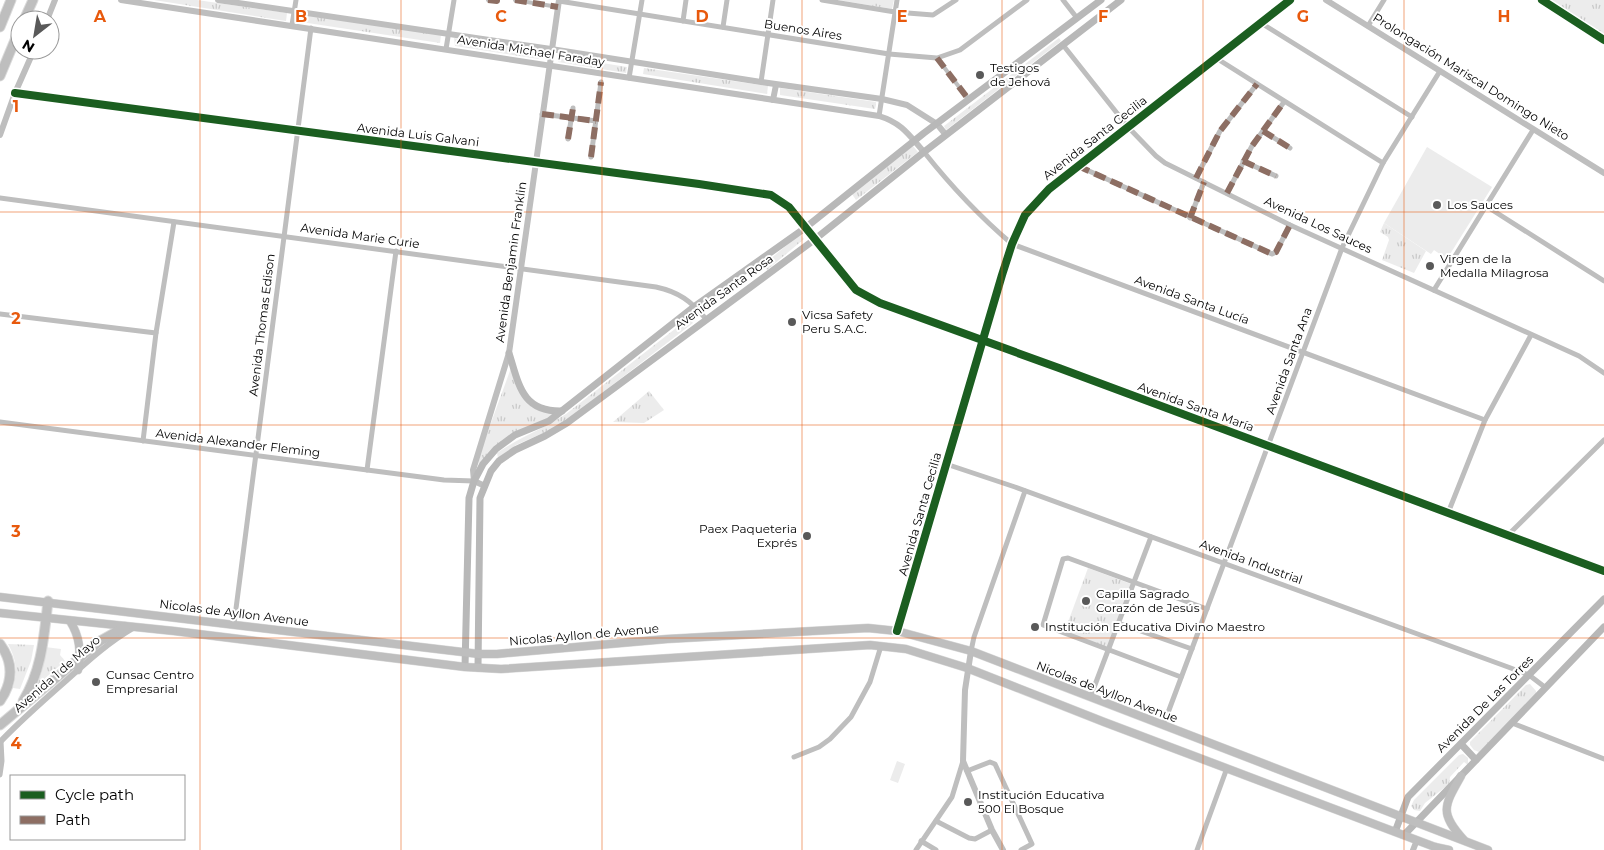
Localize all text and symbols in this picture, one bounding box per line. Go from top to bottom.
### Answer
text: A [93,7,107,26]
text: B [295,7,307,26]
text: C [495,7,507,26]
text: D [695,7,709,26]
text: E [897,7,907,26]
text: F [1098,7,1108,26]
text: G [1297,7,1309,26]
text: H [1498,7,1510,26]
north arrow [10,10,60,60]
street label: Prolongación Mariscal Domingo Nieto [1370,10,1572,144]
street label: Buenos Aires [763,16,843,43]
street label: Avenida Michael Faraday [456,31,606,70]
text: N [19,36,38,57]
place label: Testigos de Jehová [990,60,1051,89]
marker: Testigos de Jehová [974,69,986,81]
street label: Avenida Santa Cecilia [1040,92,1150,183]
text: 1 [13,97,19,116]
street label: Avenida Luis Galvani [356,120,480,149]
street label: Avenida Benjamin Franklin [492,181,529,343]
street label: Avenida Los Sauces [1262,193,1375,256]
place label: Los Sauces [1447,197,1513,212]
marker: Los Sauces [1431,199,1443,211]
street label: Avenida Marie Curie [300,220,421,251]
street label: Avenida Santa Rosa [672,251,776,332]
place label: Virgen de la Medalla Milagrosa [1440,251,1549,280]
street label: Avenida Thomas Edison [245,253,278,397]
marker: Virgen de la Medalla Milagrosa [1424,260,1436,272]
street label: Avenida Santa Lucía [1133,272,1252,327]
street label: Avenida Santa Ana [1262,305,1315,416]
place label: Vicsa Safety Peru S.A.C. [802,307,873,336]
text: 2 [11,309,21,328]
marker: Vicsa Safety Peru S.A.C. [786,316,798,328]
street label: Avenida Santa María [1136,379,1256,435]
street label: Avenida Alexander Fleming [155,425,321,460]
street label: Avenida Santa Cecilia [895,450,944,577]
place label: Paex Paqueteria Exprés [699,521,797,550]
text: 3 [10,522,21,541]
marker: Paex Paqueteria Exprés [801,530,813,542]
street label: Avenida Industrial [1198,536,1305,587]
place label: Capilla Sagrado Corazón de Jesús [1096,586,1200,615]
marker: Capilla Sagrado Corazón de Jesús [1080,595,1092,607]
street label: Nicolas de Ayllon Avenue [159,596,310,629]
place label: Institución Educativa Divino Maestro [1045,619,1265,634]
street label: Nicolas Ayllon de Avenue [508,620,660,649]
marker: Institución Educativa Divino Maestro [1029,621,1041,633]
street label: Avenida 1 de Mayo [10,632,103,715]
street label: Avenida De Las Torres [1433,652,1536,755]
street label: Nicolas de Ayllon Avenue [1034,658,1180,725]
place label: Cunsac Centro Empresarial [106,667,194,696]
marker: Cunsac Centro Empresarial [90,676,102,688]
text: 4 [10,734,22,753]
legend [10,775,185,840]
text: Cycle path [55,785,134,804]
place label: Institución Educativa 500 El Bosque [978,787,1105,816]
marker: Institución Educativa 500 El Bosque [962,796,974,808]
text: Path [55,810,91,829]

